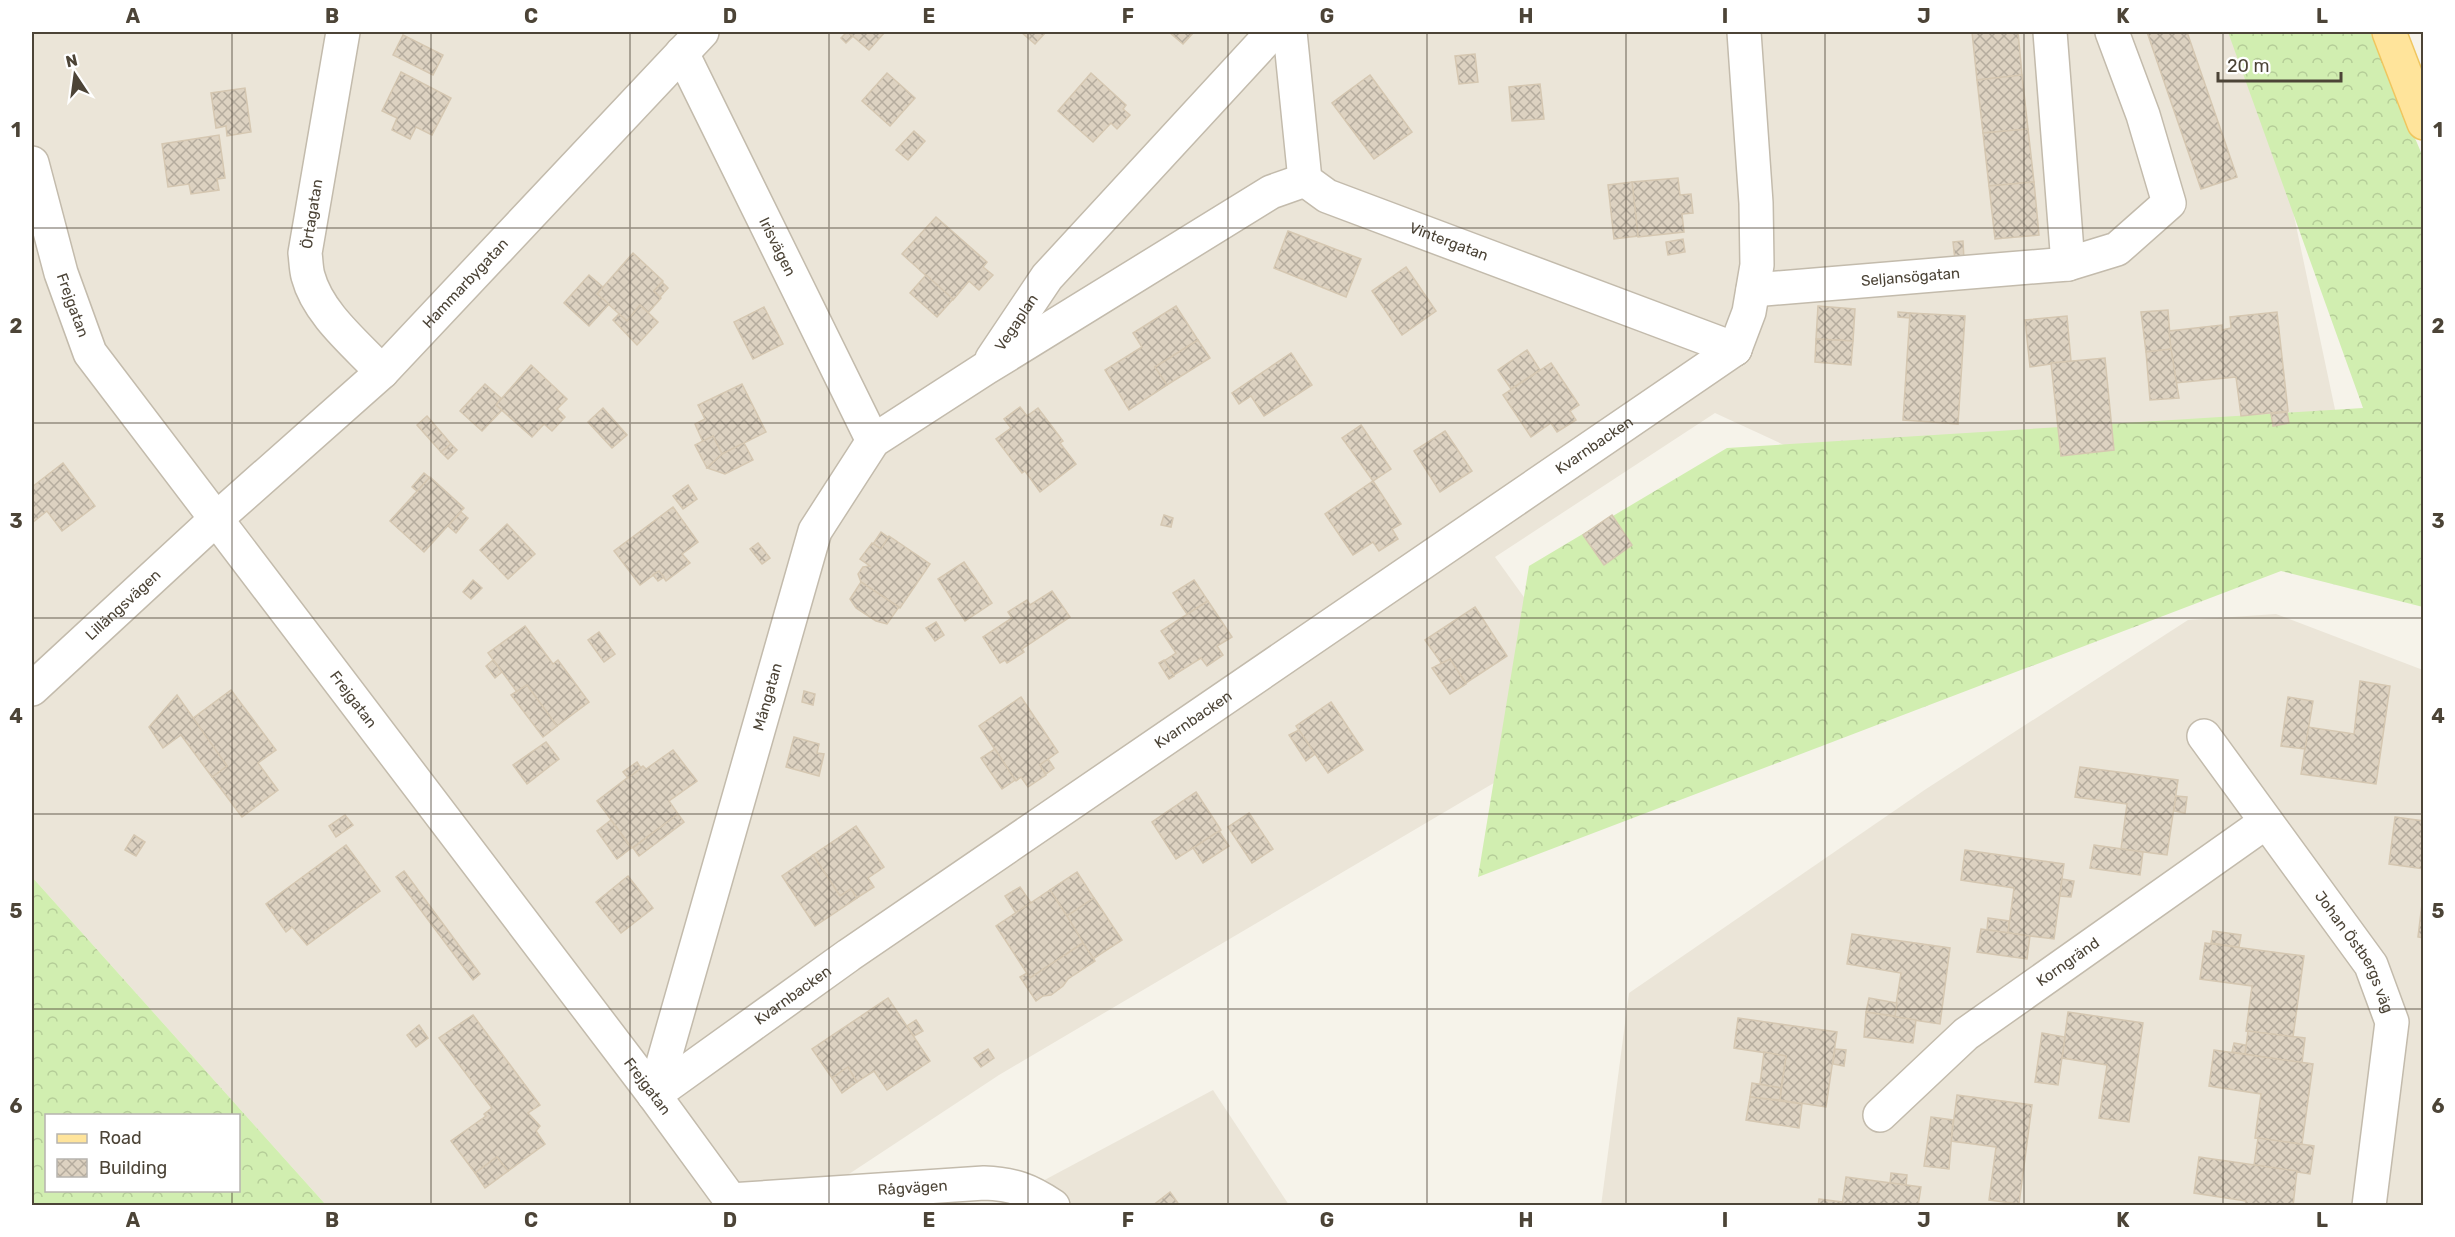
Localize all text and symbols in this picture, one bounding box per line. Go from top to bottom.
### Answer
text: A [126,4,141,28]
text: B [325,4,339,28]
text: C [524,4,538,28]
text: D [723,4,737,28]
text: E [923,4,935,28]
text: F [1122,4,1134,28]
text: G [1320,4,1334,28]
text: H [1519,4,1533,28]
text: I [1722,4,1728,28]
text: J [1917,4,1931,28]
text: K [2116,4,2130,28]
text: L [2316,4,2328,28]
north arrow [45,45,105,105]
scale bar [2218,45,2341,83]
text: N [64,50,79,71]
text: 20 m [2227,55,2269,77]
text: 1 [11,118,21,142]
text: 1 [2433,118,2443,142]
street label: Örtagatan [298,178,326,250]
street label: Irisvägen [755,214,800,279]
street label: Vintergatan [1407,219,1491,265]
street label: Hammarbygatan [419,235,512,332]
street label: Seljansögatan [1860,264,1961,290]
street label: Frejgatan [53,271,93,340]
street label: Vegaplan [991,291,1042,354]
text: 2 [10,314,23,338]
text: 2 [2432,314,2445,338]
street label: Kvarnbacken [1552,412,1636,478]
text: 3 [9,509,23,533]
text: 3 [2431,509,2445,533]
street label: Lillängsvägen [82,566,164,644]
street label: Mångatan [749,661,786,733]
street label: Frejgatan [326,667,381,731]
street label: Kvarnbacken [1151,687,1235,752]
text: 4 [9,704,23,728]
text: 4 [2431,704,2445,728]
street label: Johan Östbergs väg [2311,887,2397,1016]
text: 5 [10,899,23,923]
text: 5 [2432,899,2445,923]
street label: Korngränd [2033,934,2103,990]
street label: Kvarnbacken [751,962,835,1029]
street label: Frejgatan [620,1054,675,1118]
text: 6 [9,1094,23,1118]
text: 6 [2431,1094,2445,1118]
legend [45,1114,240,1192]
text: Road [99,1127,142,1149]
text: Building [99,1157,167,1179]
street label: Rågvägen [877,1176,948,1199]
text: A [126,1208,141,1232]
text: B [325,1208,339,1232]
text: C [524,1208,538,1232]
text: D [723,1208,737,1232]
text: E [923,1208,935,1232]
text: F [1122,1208,1134,1232]
text: G [1320,1208,1334,1232]
text: H [1519,1208,1533,1232]
text: I [1722,1208,1728,1232]
text: J [1917,1208,1931,1232]
text: K [2116,1208,2130,1232]
text: L [2316,1208,2328,1232]

